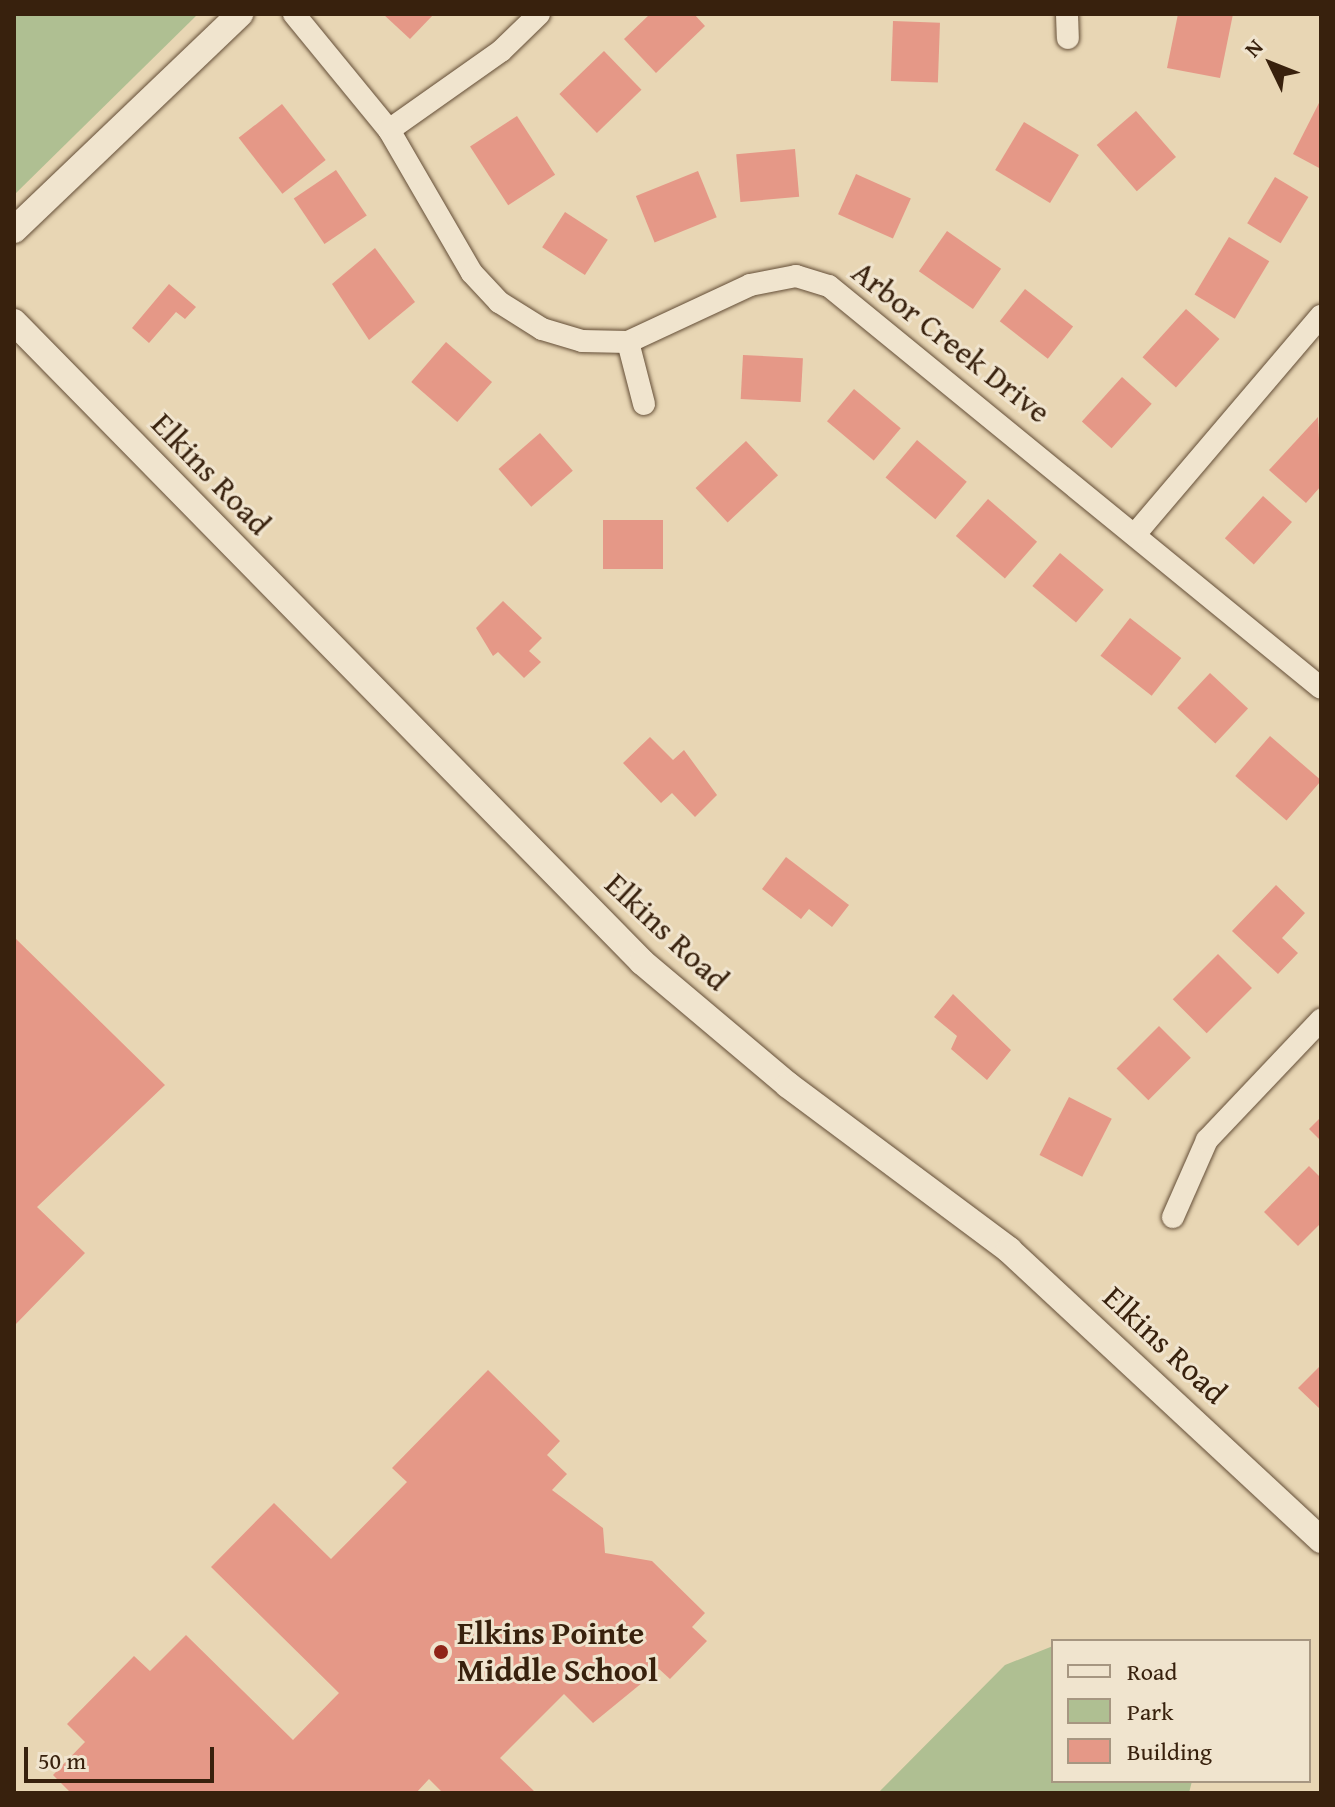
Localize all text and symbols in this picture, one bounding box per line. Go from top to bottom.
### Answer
north arrow [1231,24,1311,104]
text: N [1237,31,1270,64]
street label: Arbor Creek Drive [844,253,1058,431]
street label: Elkins Road [143,405,279,543]
street label: Elkins Road [597,865,737,999]
street label: Elkins Road [1095,1278,1235,1412]
place label: Elkins Pointe Middle School [457,1615,658,1690]
legend [1051,1639,1311,1783]
marker: Elkins Pointe Middle School [432,1643,450,1661]
text: Road [1127,1654,1177,1689]
text: Park [1127,1694,1173,1729]
scale bar [28,1731,218,1781]
text: Building [1127,1734,1212,1769]
text: 50 m [38,1743,86,1778]

